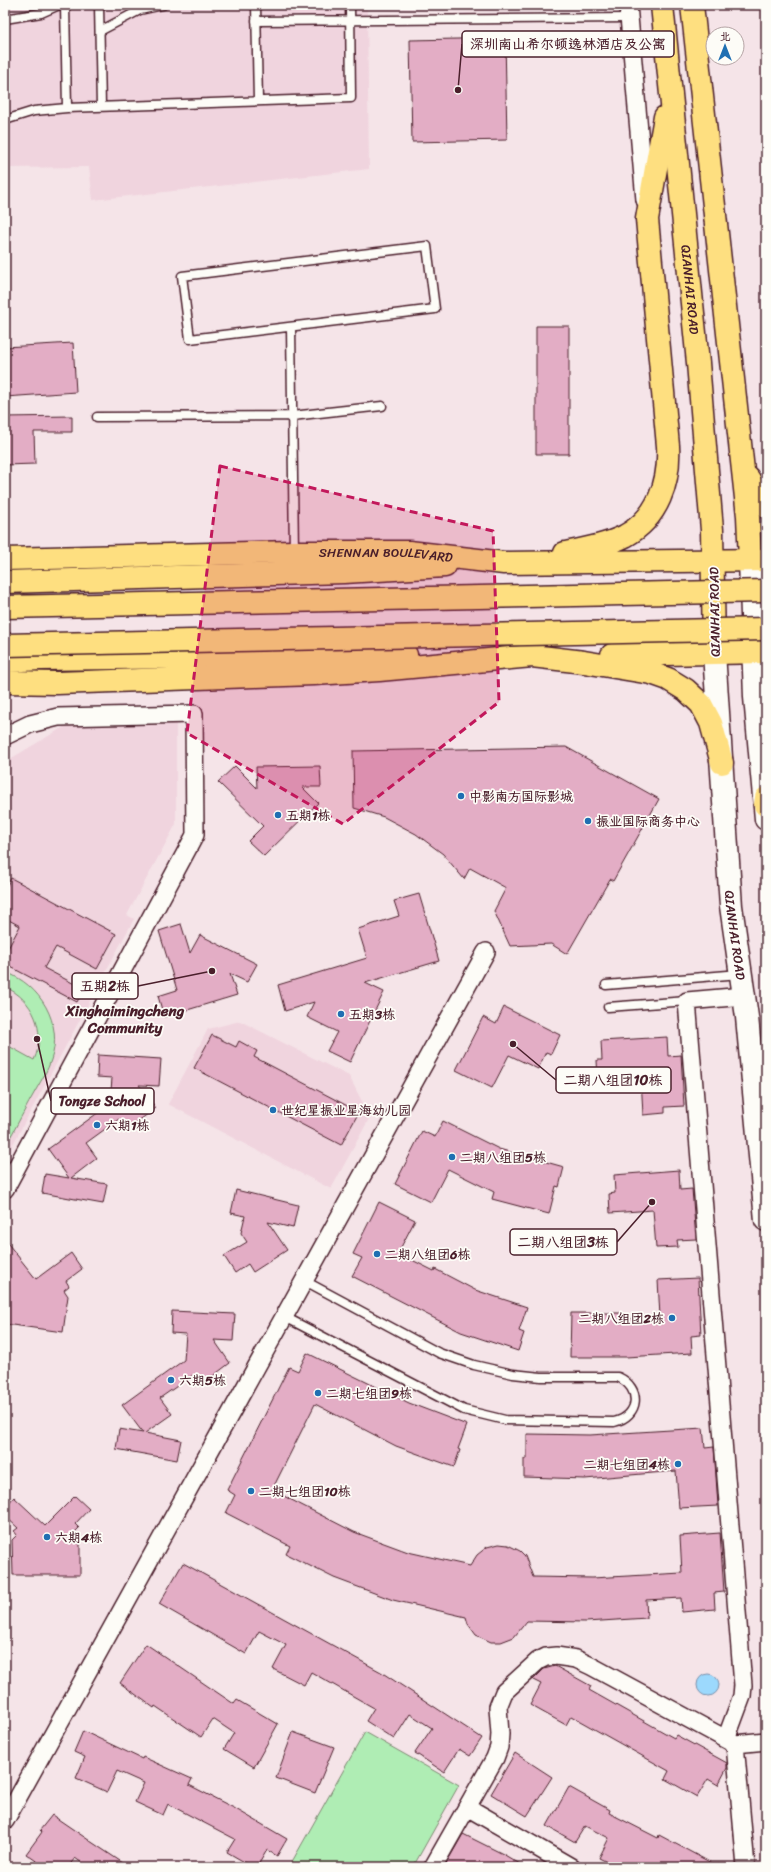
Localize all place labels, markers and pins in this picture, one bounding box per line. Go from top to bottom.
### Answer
callout: 深圳南山希尔顿逸林酒店及公寓 [462,31,674,57]
place label: 中影南方国际影城 [469,785,573,808]
marker: 中影南方国际影城 [456,791,466,801]
place label: 五期1栋 [286,804,331,827]
marker: 五期1栋 [273,810,283,820]
place label: 振业国际商务中心 [596,810,700,833]
marker: 振业国际商务中心 [583,816,593,826]
callout: 五期2栋 [72,973,138,999]
place label: 五期3栋 [349,1003,395,1026]
marker: 五期3栋 [336,1009,346,1019]
callout: 二期八组团10栋 [556,1067,671,1093]
callout: Tongze School [51,1088,154,1114]
place label: 世纪星振业星海幼儿园 [281,1099,411,1122]
marker: 世纪星振业星海幼儿园 [268,1105,278,1115]
place label: 六期1栋 [105,1114,150,1137]
marker: 六期1栋 [92,1120,102,1130]
place label: 二期八组团5栋 [460,1146,546,1169]
marker: 二期八组团5栋 [447,1152,457,1162]
callout: 二期八组团3栋 [510,1229,617,1255]
place label: 二期八组团6栋 [385,1243,470,1266]
marker: 二期八组团6栋 [372,1249,382,1259]
place label: 二期八组团2栋 [578,1307,664,1330]
marker: 二期八组团2栋 [667,1313,677,1323]
place label: 六期5栋 [179,1369,226,1392]
marker: 六期5栋 [166,1375,176,1385]
place label: 二期七组团9栋 [326,1382,412,1405]
marker: 二期七组团9栋 [313,1388,323,1398]
place label: 二期七组团4栋 [584,1453,670,1476]
marker: 二期七组团4栋 [673,1459,683,1469]
place label: 二期七组团10栋 [259,1480,351,1503]
marker: 二期七组团10栋 [246,1486,256,1496]
place label: 六期4栋 [55,1526,102,1549]
marker: 六期4栋 [42,1532,52,1542]

